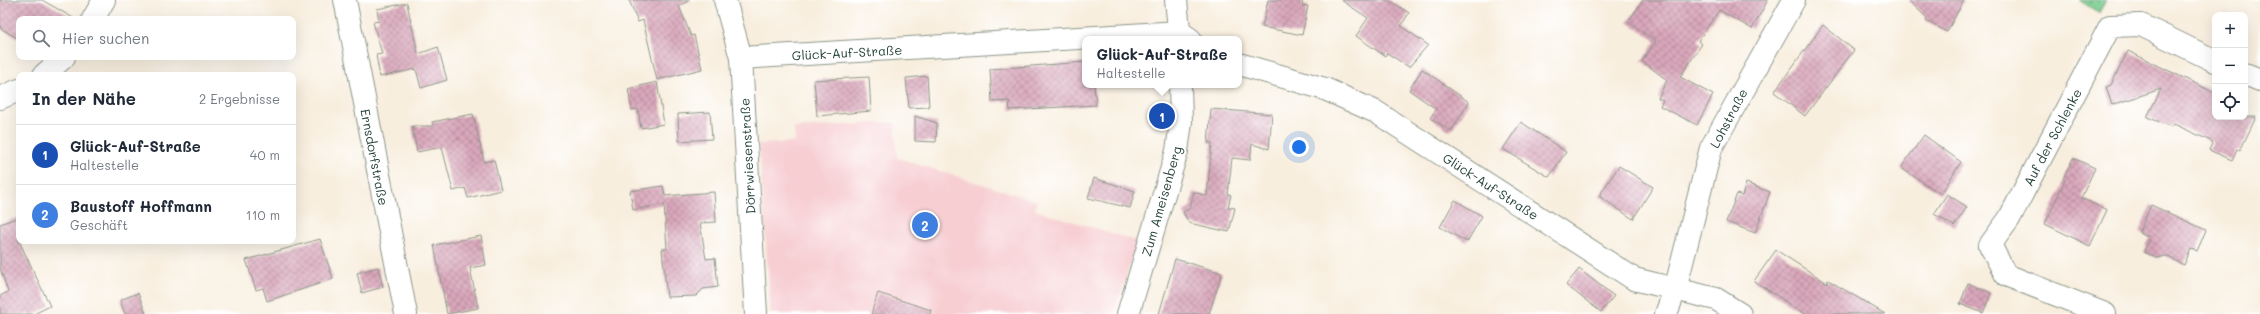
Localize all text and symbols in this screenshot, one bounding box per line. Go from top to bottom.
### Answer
map controls [2212,12,2248,120]
button: + [2212,12,2248,48]
search box [16,16,296,60]
icon: search [30,27,52,49]
text: Hier suchen [62,28,149,48]
popup [1082,36,1242,88]
street label: Glück-Auf-Straße [791,41,903,63]
text: Glück-Auf-Straße [1097,44,1227,64]
button: − [2212,48,2248,84]
text: Haltestelle [1097,64,1166,81]
button: locate [2212,84,2248,120]
street label: Lohstraße [1705,85,1751,151]
street label: Auf der Schlenke [2019,85,2085,189]
text: In der Nähe [32,87,136,109]
text: 2 Ergebnisse [199,90,280,107]
street label: Dörrwiesenstraße [735,97,759,215]
pin: 1 [1149,101,1175,131]
street label: Ernsdorfstraße [357,107,393,207]
text: Glück-Auf-Straße [70,136,201,156]
your location [1289,137,1309,157]
street label: Zum Ameisenberg [1137,144,1185,258]
text: 1 [42,146,48,163]
text: 40 m [250,146,280,163]
street label: Glück-Auf-Straße [1440,149,1542,223]
text: Haltestelle [70,156,139,173]
text: Baustoff Hoffmann [70,196,212,216]
text: 2 [41,206,49,223]
text: 110 m [246,206,280,223]
pin: 2 [912,210,938,240]
text: Geschäft [70,216,128,233]

